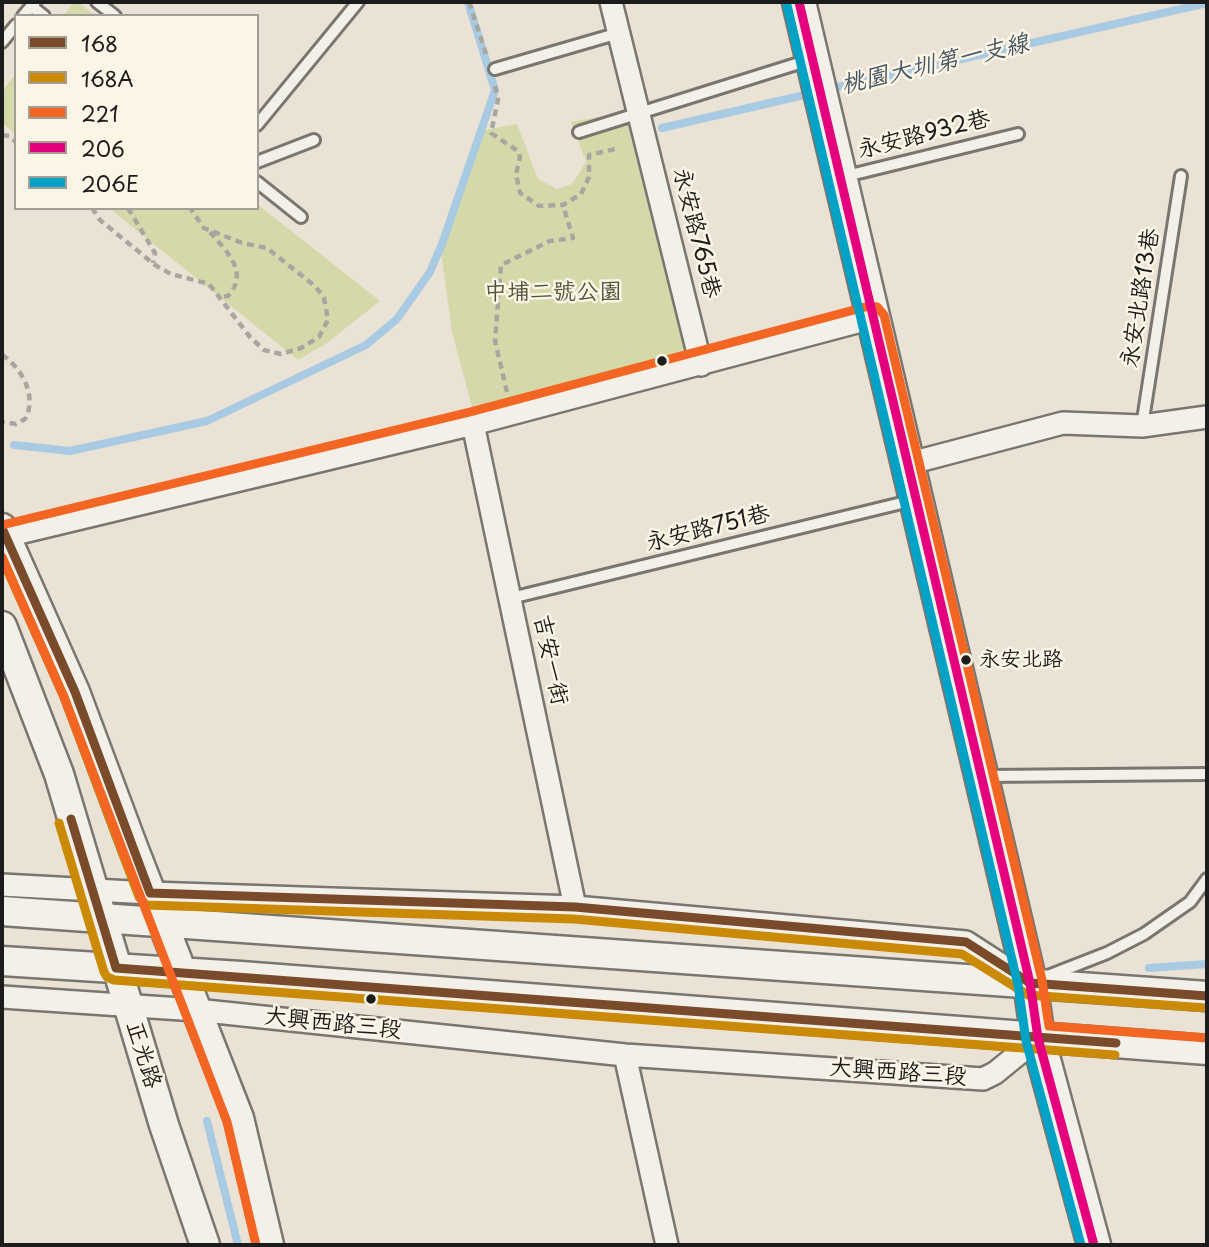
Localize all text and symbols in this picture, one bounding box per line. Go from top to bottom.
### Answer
legend [14,14,259,210]
text: 168 [81,27,118,59]
water label: 桃園大圳第一支線 [838,29,1032,101]
text: 168A [81,62,134,94]
text: 221 [81,97,119,129]
street label: 永安路932巷 [855,105,993,165]
text: 206 [81,132,125,164]
street label: 永安路765巷 [666,165,726,301]
text: 206E [81,167,139,199]
street label: 永安北路13巷 [1116,226,1166,370]
park label: 中埔二號公園 [484,279,622,307]
unlabelled marker [655,354,669,368]
street label: 永安路751巷 [643,500,773,558]
street label: 吉安一街 [527,612,573,708]
place label: 永安北路 [979,647,1063,673]
marker: 永安北路 [959,653,973,667]
unlabelled marker [364,992,378,1006]
street label: 大興西路三段 [263,1003,403,1045]
street label: 正光路 [120,1018,166,1092]
street label: 大興西路三段 [828,1054,968,1092]

